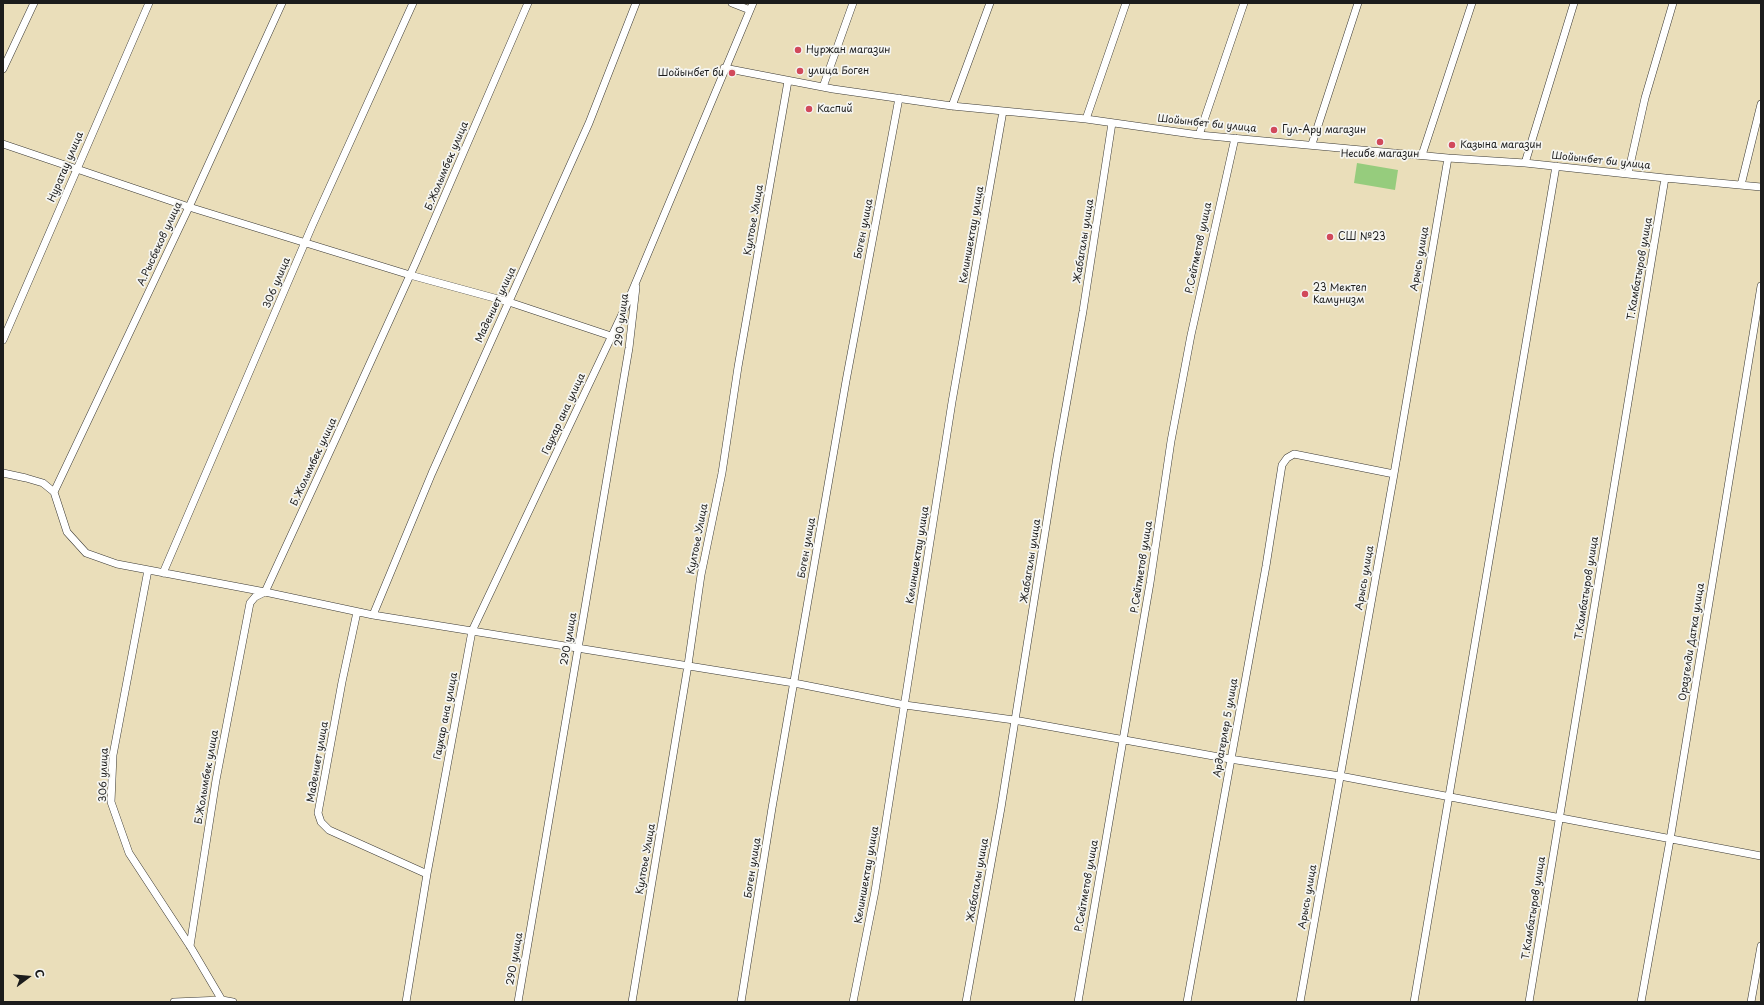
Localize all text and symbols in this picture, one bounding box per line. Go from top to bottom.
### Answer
place label: Нуржан магазин [806,44,890,56]
marker: Нуржан магазин [793,45,803,55]
place label: улица Боген [808,65,869,77]
marker: улица Боген [795,66,805,76]
place label: Шойынбет би [658,67,724,79]
marker: Шойынбет би [727,68,737,78]
place label: Каспий [817,103,852,115]
marker: Каспий [804,104,814,114]
street label: Шойынбет би улица [1157,113,1257,135]
street label: Б.Жолымбек улица [423,120,471,212]
place label: Гул-Ару магазин [1282,124,1366,136]
marker: Гул-Ару магазин [1269,125,1279,135]
street label: Нуратау улица [46,130,86,204]
marker: Несибе магазин [1375,137,1385,147]
place label: Казына магазин [1460,139,1541,151]
marker: Казына магазин [1447,140,1457,150]
place label: Несибе магазин [1341,148,1419,160]
street label: Шойынбет би улица [1551,150,1651,172]
street label: Култоье Улица [742,184,766,256]
street label: Келиншектау улица [958,185,986,285]
street label: Боген улица [852,198,876,260]
street label: Жабагалы улица [1071,198,1097,284]
street label: А.Рысбеков улица [135,200,185,288]
street label: Р.Сейтметов улица [1183,201,1215,295]
street label: Т.Камбатыров улица [1625,217,1655,321]
street label: Арысь улица [1408,226,1432,292]
place label: СШ №23 [1338,231,1386,243]
marker: СШ №23 [1325,232,1335,242]
street label: 306 улица [261,256,293,310]
street label: Мадениет улица [473,265,519,345]
place label: 23 Мектеп Камунизм [1313,282,1367,306]
marker: 23 Мектеп Камунизм [1300,289,1310,299]
street label: 290 улица [613,293,631,347]
street label: Гаухар ана улица [540,371,588,457]
street label: Б.Жолымбек улица [288,416,340,508]
street label: Култоье Улица [685,503,711,575]
street label: Келиншектау улица [904,505,932,605]
street label: Боген улица [796,517,818,579]
street label: Жабагалы улица [1018,518,1044,604]
street label: Р.Сейтметов улица [1129,520,1155,614]
street label: Т.Камбатыров улица [1573,536,1601,640]
street label: Арысь улица [1353,545,1377,611]
street label: Оразгелди Датка улица [1677,582,1707,702]
street label: 290 улица [558,612,580,666]
street label: Гаухар ана улица [432,671,460,761]
street label: Ардагерлер 5 улица [1211,678,1241,778]
street label: Мадениет улица [305,721,331,803]
street label: Б.Жолымбек улица [193,729,221,825]
street label: 306 улица [97,748,111,802]
street label: Култоье Улица [634,823,658,895]
street label: Келиншектау улица [853,825,881,925]
street label: Боген улица [742,837,764,899]
street label: Жабагалы улица [965,837,991,923]
street label: Р.Сейтметов улица [1073,839,1101,933]
street label: Т.Камбатыров улица [1520,856,1548,960]
street label: Арысь улица [1296,864,1320,930]
street label: 290 улица [504,932,526,986]
north arrow [8,957,48,997]
text: С [31,967,49,980]

